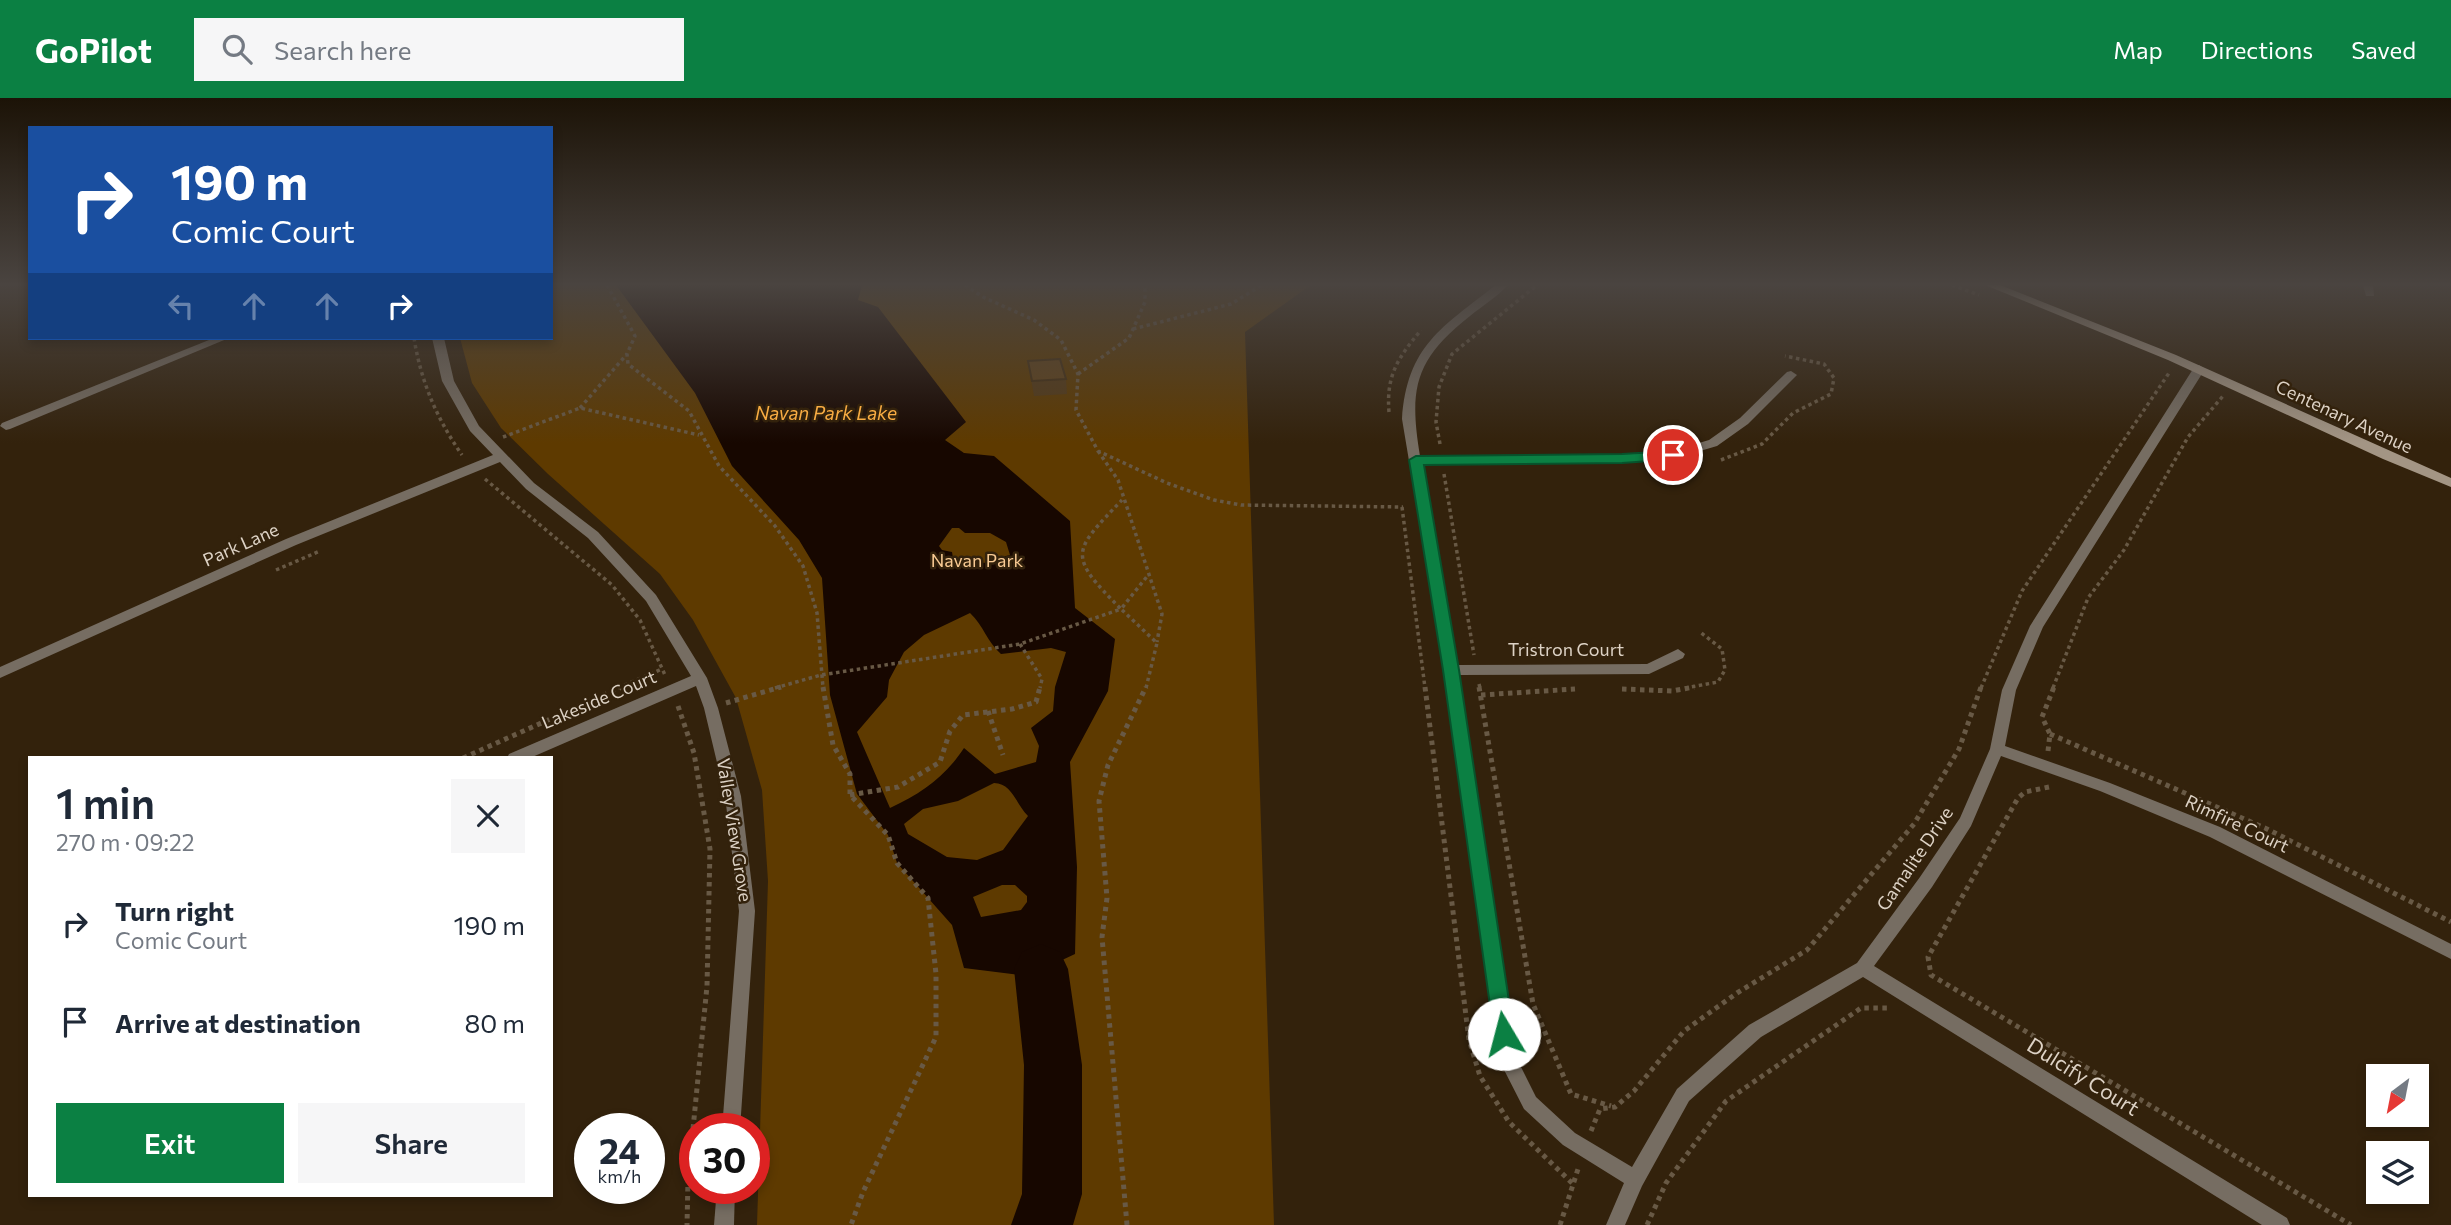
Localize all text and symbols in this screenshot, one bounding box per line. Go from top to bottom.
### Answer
search box [194,18,684,81]
text: GoPilot [35,29,152,70]
icon: search [218,30,256,68]
text: Search here [274,34,411,65]
text: Map [2113,35,2163,64]
text: Directions [2201,35,2313,64]
text: Saved [2351,35,2416,64]
text: 190 m [171,150,308,210]
icon: right [56,154,147,245]
text: Comic Court [171,210,355,250]
icon: left [162,287,200,325]
icon: ahead [235,287,273,325]
icon: ahead [308,287,346,325]
icon: right [381,287,419,325]
street label: Centenary Avenue [2272,375,2416,457]
water label: Navan Park Lake [755,401,897,424]
pin [1643,425,1703,485]
icon: arrive [1654,436,1692,474]
street label: Park Lane [199,518,282,571]
park label: Navan Park [931,549,1024,571]
street label: Tristron Court [1508,638,1624,660]
street label: Lakeside Court [538,665,659,733]
street label: Valley View Grove [713,756,757,903]
text: 1 min [56,776,155,828]
button: close [451,779,525,853]
street label: Rimfire Court [2182,790,2293,857]
street label: Gamalite Drive [1871,802,1957,915]
text: 270 m · 09:22 [56,828,194,856]
text: Turn right [115,895,234,926]
icon: right [56,905,94,943]
text: 190 m [453,909,525,940]
text: Comic Court [115,926,247,954]
position arrow [1467,997,1541,1071]
icon: arrive [56,1003,94,1041]
text: Arrive at destination [115,1007,361,1038]
text: 80 m [465,1007,525,1038]
street label: Dulcify Court [2023,1031,2144,1120]
north arrow [2366,1064,2429,1127]
map controls [2366,1064,2429,1204]
button: Exit [56,1103,284,1183]
button: Share [298,1103,525,1183]
speed limit sign: 30 [679,1113,770,1204]
text: 24 [599,1128,640,1171]
button: layers [2366,1141,2429,1204]
text: km/h [598,1165,641,1187]

